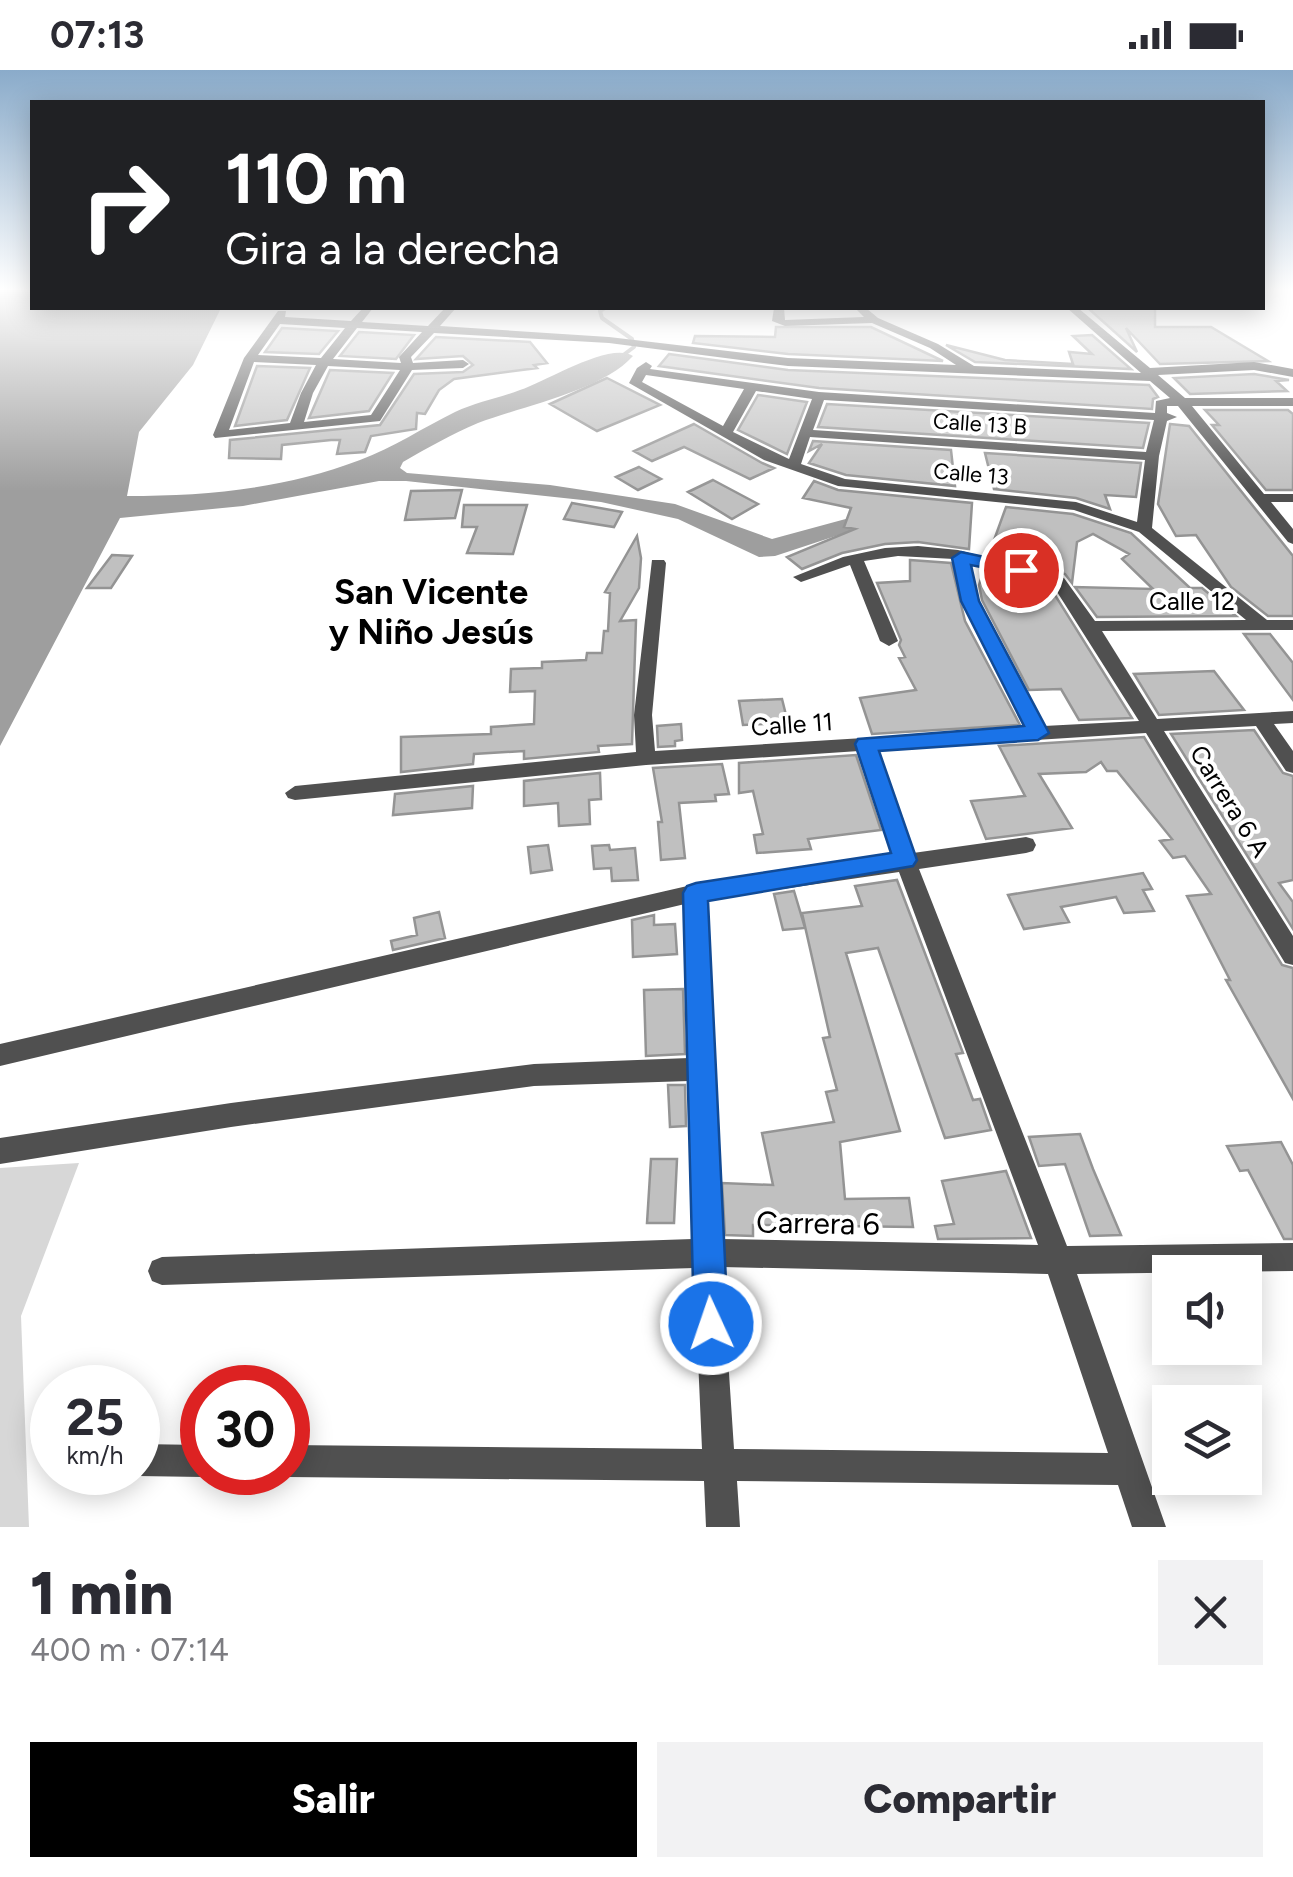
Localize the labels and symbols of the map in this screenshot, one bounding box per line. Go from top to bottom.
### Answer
street label: Calle 13 B [932,407,1028,441]
street label: Calle 13 [932,457,1010,491]
pin [979,528,1064,613]
district label: San Vicente y Niño Jesús [329,571,533,653]
street label: Calle 12 [1149,586,1235,616]
street label: Calle 11 [750,706,834,742]
street label: Carrera 6 A [1184,740,1276,862]
street label: Carrera 6 [756,1203,880,1243]
position arrow [659,1272,763,1376]
speed limit sign: 30 [180,1365,310,1495]

